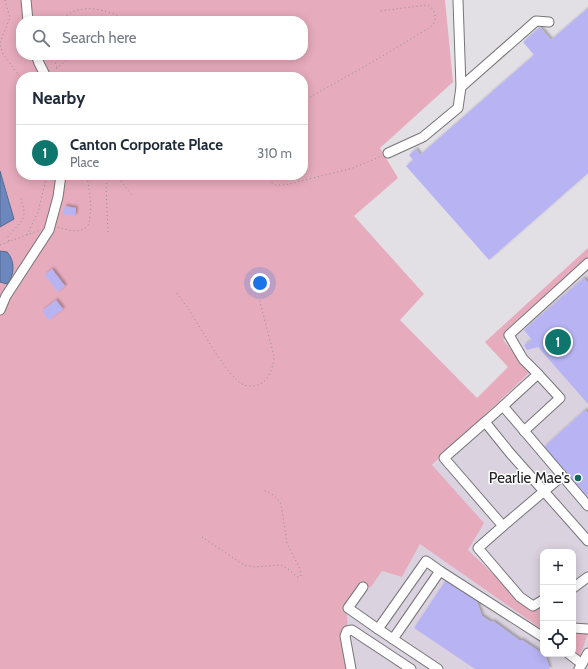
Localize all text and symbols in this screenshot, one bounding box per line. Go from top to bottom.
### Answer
search box [16,16,308,60]
icon: search [30,27,52,49]
text: Search here [62,29,137,47]
text: Nearby [32,88,85,108]
text: Canton Corporate Place [70,136,223,154]
text: 1 [43,145,47,161]
text: 310 m [257,145,292,161]
text: Place [70,154,99,170]
your location [250,273,270,293]
pin: 1 [545,327,571,357]
place label: Pearlie Mae's [489,469,570,487]
marker: Pearlie Mae's [573,473,583,483]
map controls [540,549,576,657]
button: + [540,549,576,585]
button: − [540,585,576,621]
button: locate [540,621,576,657]

